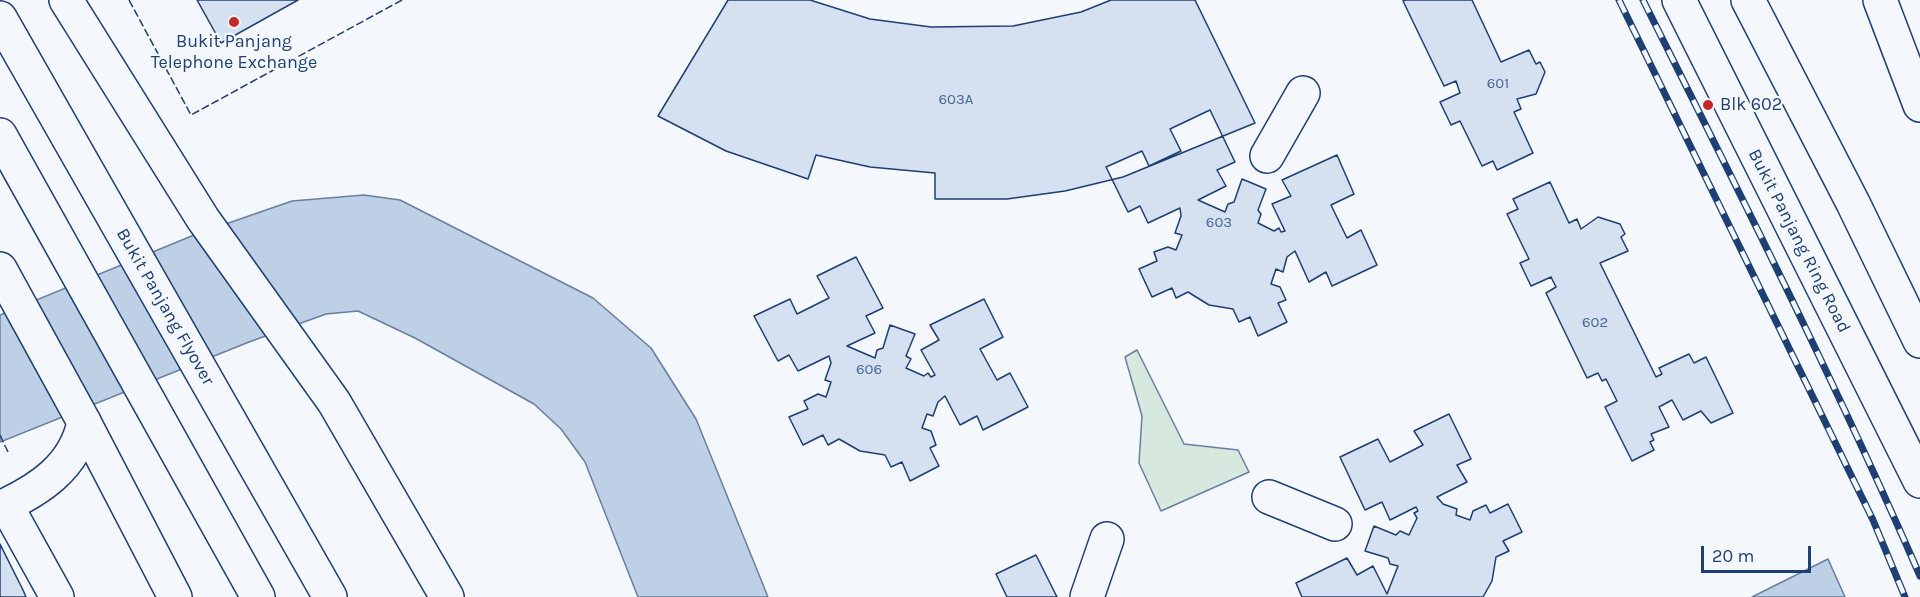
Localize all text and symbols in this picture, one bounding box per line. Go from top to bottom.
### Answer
marker: Bukit Panjang Telephone Exchange [227,15,241,29]
place label: Bukit Panjang Telephone Exchange [151,31,317,74]
house number: 601 [1487,75,1509,93]
house number: 603A [939,91,973,109]
place label: Blk 602 [1720,94,1782,116]
marker: Blk 602 [1701,98,1715,112]
street label: Bukit Panjang Ring Road [1743,146,1855,336]
house number: 603 [1206,214,1232,232]
street label: Bukit Panjang Flyover [111,225,219,389]
house number: 602 [1582,314,1608,332]
house number: 606 [856,361,882,379]
scale bar [1704,534,1814,572]
text: 20 m [1712,545,1754,567]

